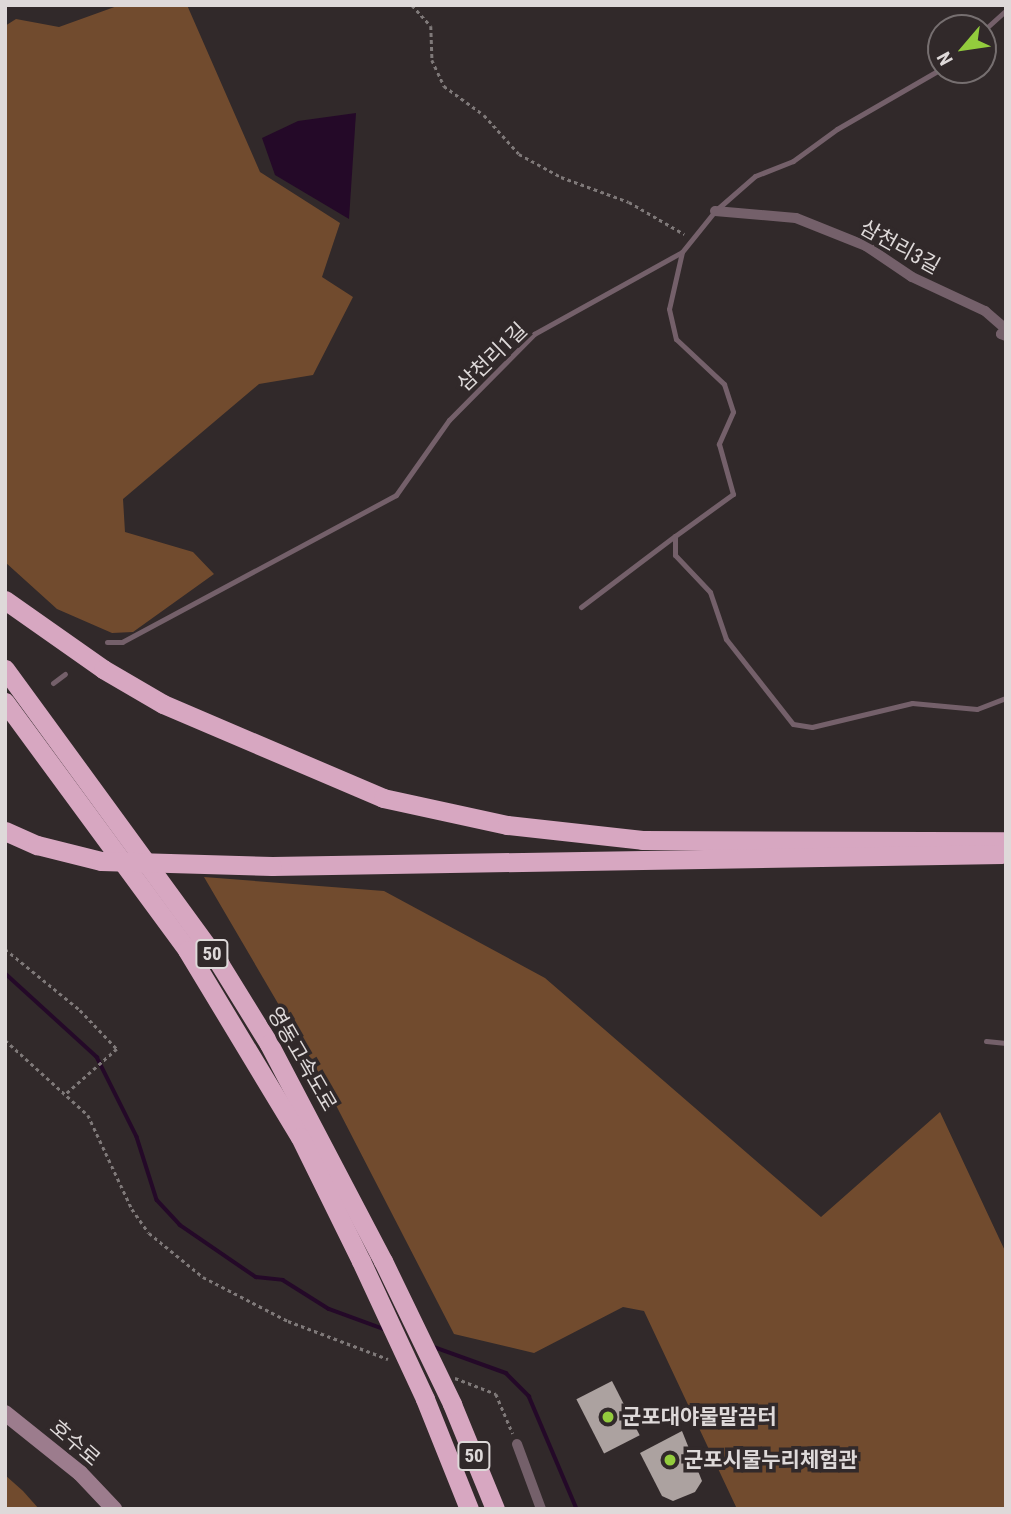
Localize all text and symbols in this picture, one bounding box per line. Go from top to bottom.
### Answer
north arrow [927,14,997,84]
text: N [932,48,958,69]
street label: 삼천리3길 [856,215,944,279]
street label: 삼천리1길 [452,317,532,397]
road number: 50 [194,938,230,970]
street label: 영동고속도로 [262,1003,342,1115]
place label: 군포대야물말끔터 [622,1404,777,1430]
marker: 군포대야물말끔터 [600,1409,616,1425]
street label: 호수로 [45,1414,105,1472]
road number: 50 [456,1440,491,1472]
place label: 군포시물누리체험관 [684,1447,858,1473]
marker: 군포시물누리체험관 [662,1452,678,1468]

